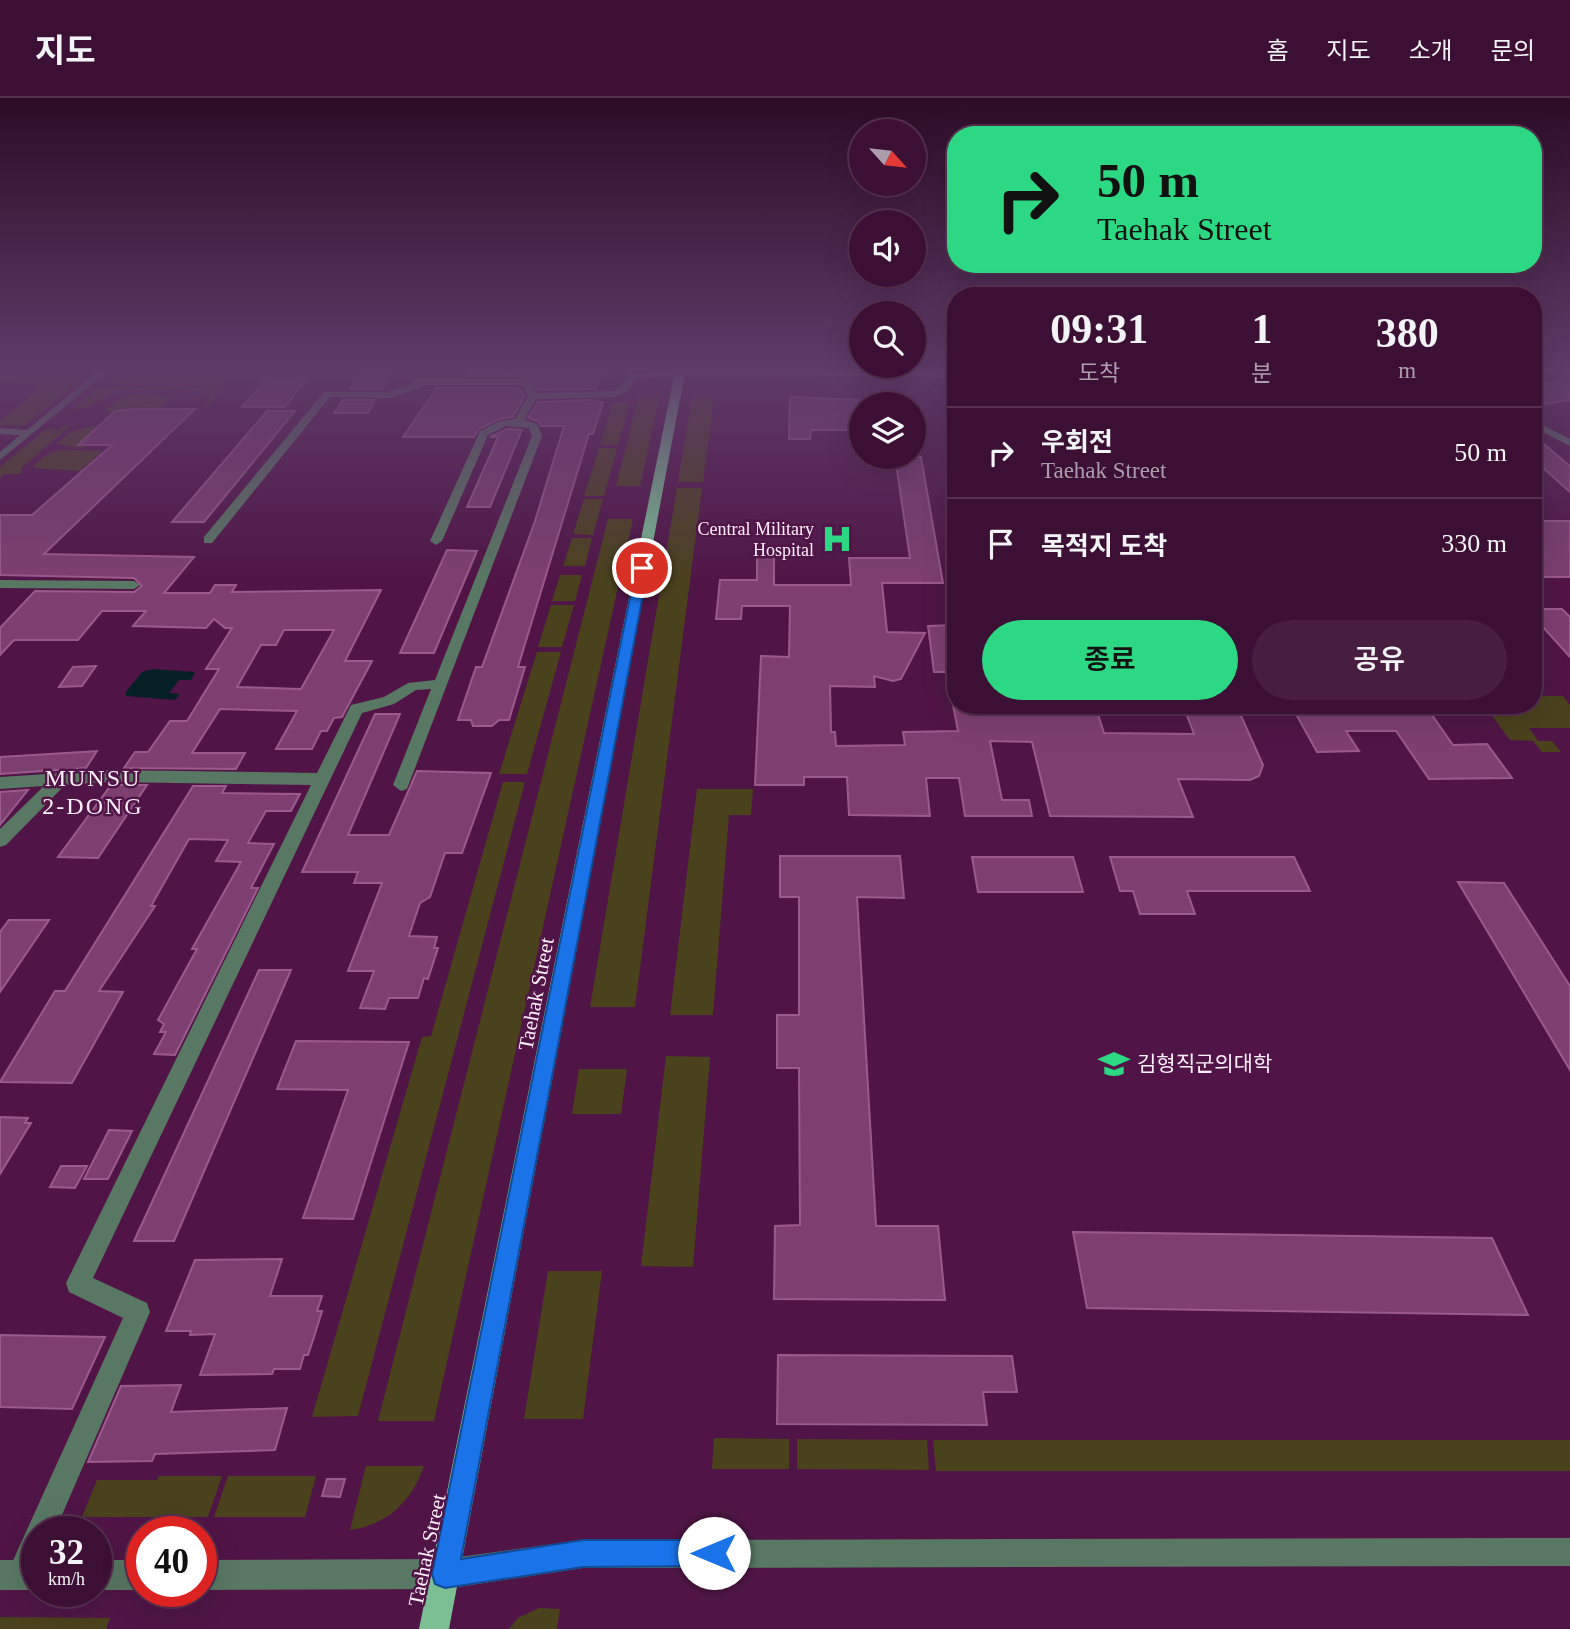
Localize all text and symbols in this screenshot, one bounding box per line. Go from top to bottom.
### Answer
text: 지도 [35,33,96,69]
text: 홈 [1266,38,1288,64]
text: 지도 [1326,38,1371,64]
text: 소개 [1409,38,1453,64]
text: 문의 [1491,38,1535,64]
north arrow [849,119,926,196]
map controls [849,119,926,469]
text: 50 m [1097,153,1199,208]
icon: right [982,154,1073,245]
button: sound [849,210,926,287]
text: Taehak Street [1097,211,1272,247]
button: search [849,301,926,378]
text: 09:31 [1050,306,1148,352]
text: 1 [1251,306,1272,352]
text: 380 [1376,310,1439,356]
text: m [1398,358,1416,383]
text: 도착 [1078,361,1120,386]
text: 분 [1251,361,1273,386]
button: layers [849,392,926,469]
text: 우회전 [1041,428,1113,457]
icon: right [982,434,1020,472]
text: 50 m [1454,438,1507,467]
text: Taehak Street [1041,458,1166,483]
place label: Central Military Hospital [698,519,814,560]
hospital icon: Central Military Hospital [820,522,854,556]
icon: arrive [982,525,1020,563]
text: 330 m [1441,529,1507,558]
text: 목적지 도착 [1041,532,1167,561]
pin [612,538,672,598]
icon: arrive [623,549,661,587]
button: 종료 [982,620,1238,700]
button: 공유 [1252,620,1507,700]
district label: MUNSU 2-DONG [42,765,144,819]
street label: Taehak Street [513,935,559,1053]
school or university icon: 김형직군의대학 [1097,1047,1131,1081]
place label: 김형직군의대학 [1137,1052,1272,1076]
street label: Taehak Street [403,1491,451,1609]
speed limit sign: 40 [126,1516,217,1607]
position arrow [677,1516,751,1590]
text: 32 [49,1533,84,1572]
text: km/h [48,1569,85,1589]

